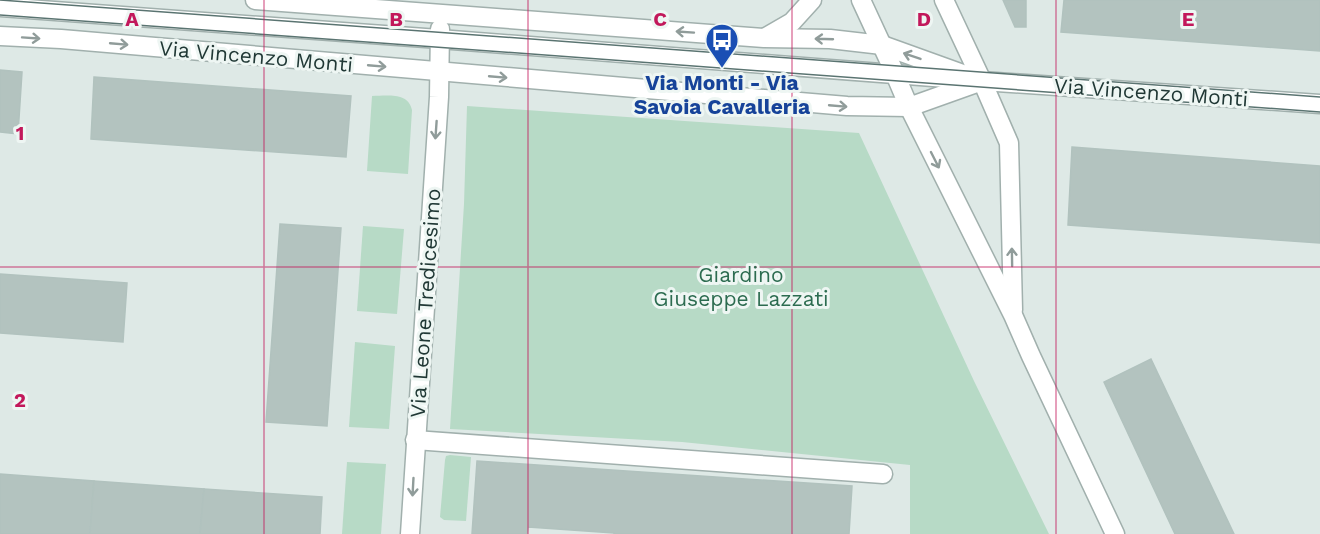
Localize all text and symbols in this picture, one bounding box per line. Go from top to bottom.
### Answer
text: A [125,7,139,31]
text: B [389,7,403,31]
text: C [653,7,667,31]
text: D [917,7,931,31]
text: E [1182,7,1194,31]
bus stop icon: Via Monti - Via Savoia Cavalleria [704,22,740,69]
one-way arrow [675,27,695,38]
one-way arrow [20,32,40,43]
one-way arrow [814,33,834,45]
street label: Via Vincenzo Monti [158,35,354,77]
one-way arrow [109,39,129,50]
one-way arrow [903,49,922,60]
one-way arrow [366,61,386,72]
place label: Via Monti - Via Savoia Cavalleria [634,70,811,119]
one-way arrow [487,71,507,82]
street label: Via Vincenzo Monti [1053,73,1249,111]
one-way arrow [828,100,848,111]
one-way arrow [431,119,442,139]
text: 1 [16,121,24,145]
one-way arrow [929,151,941,169]
street label: Via Leone Tredicesimo [405,187,445,419]
one-way arrow [1006,247,1017,267]
park label: Giardino Giuseppe Lazzati [653,262,829,311]
text: 2 [14,388,26,412]
one-way arrow [407,476,418,496]

